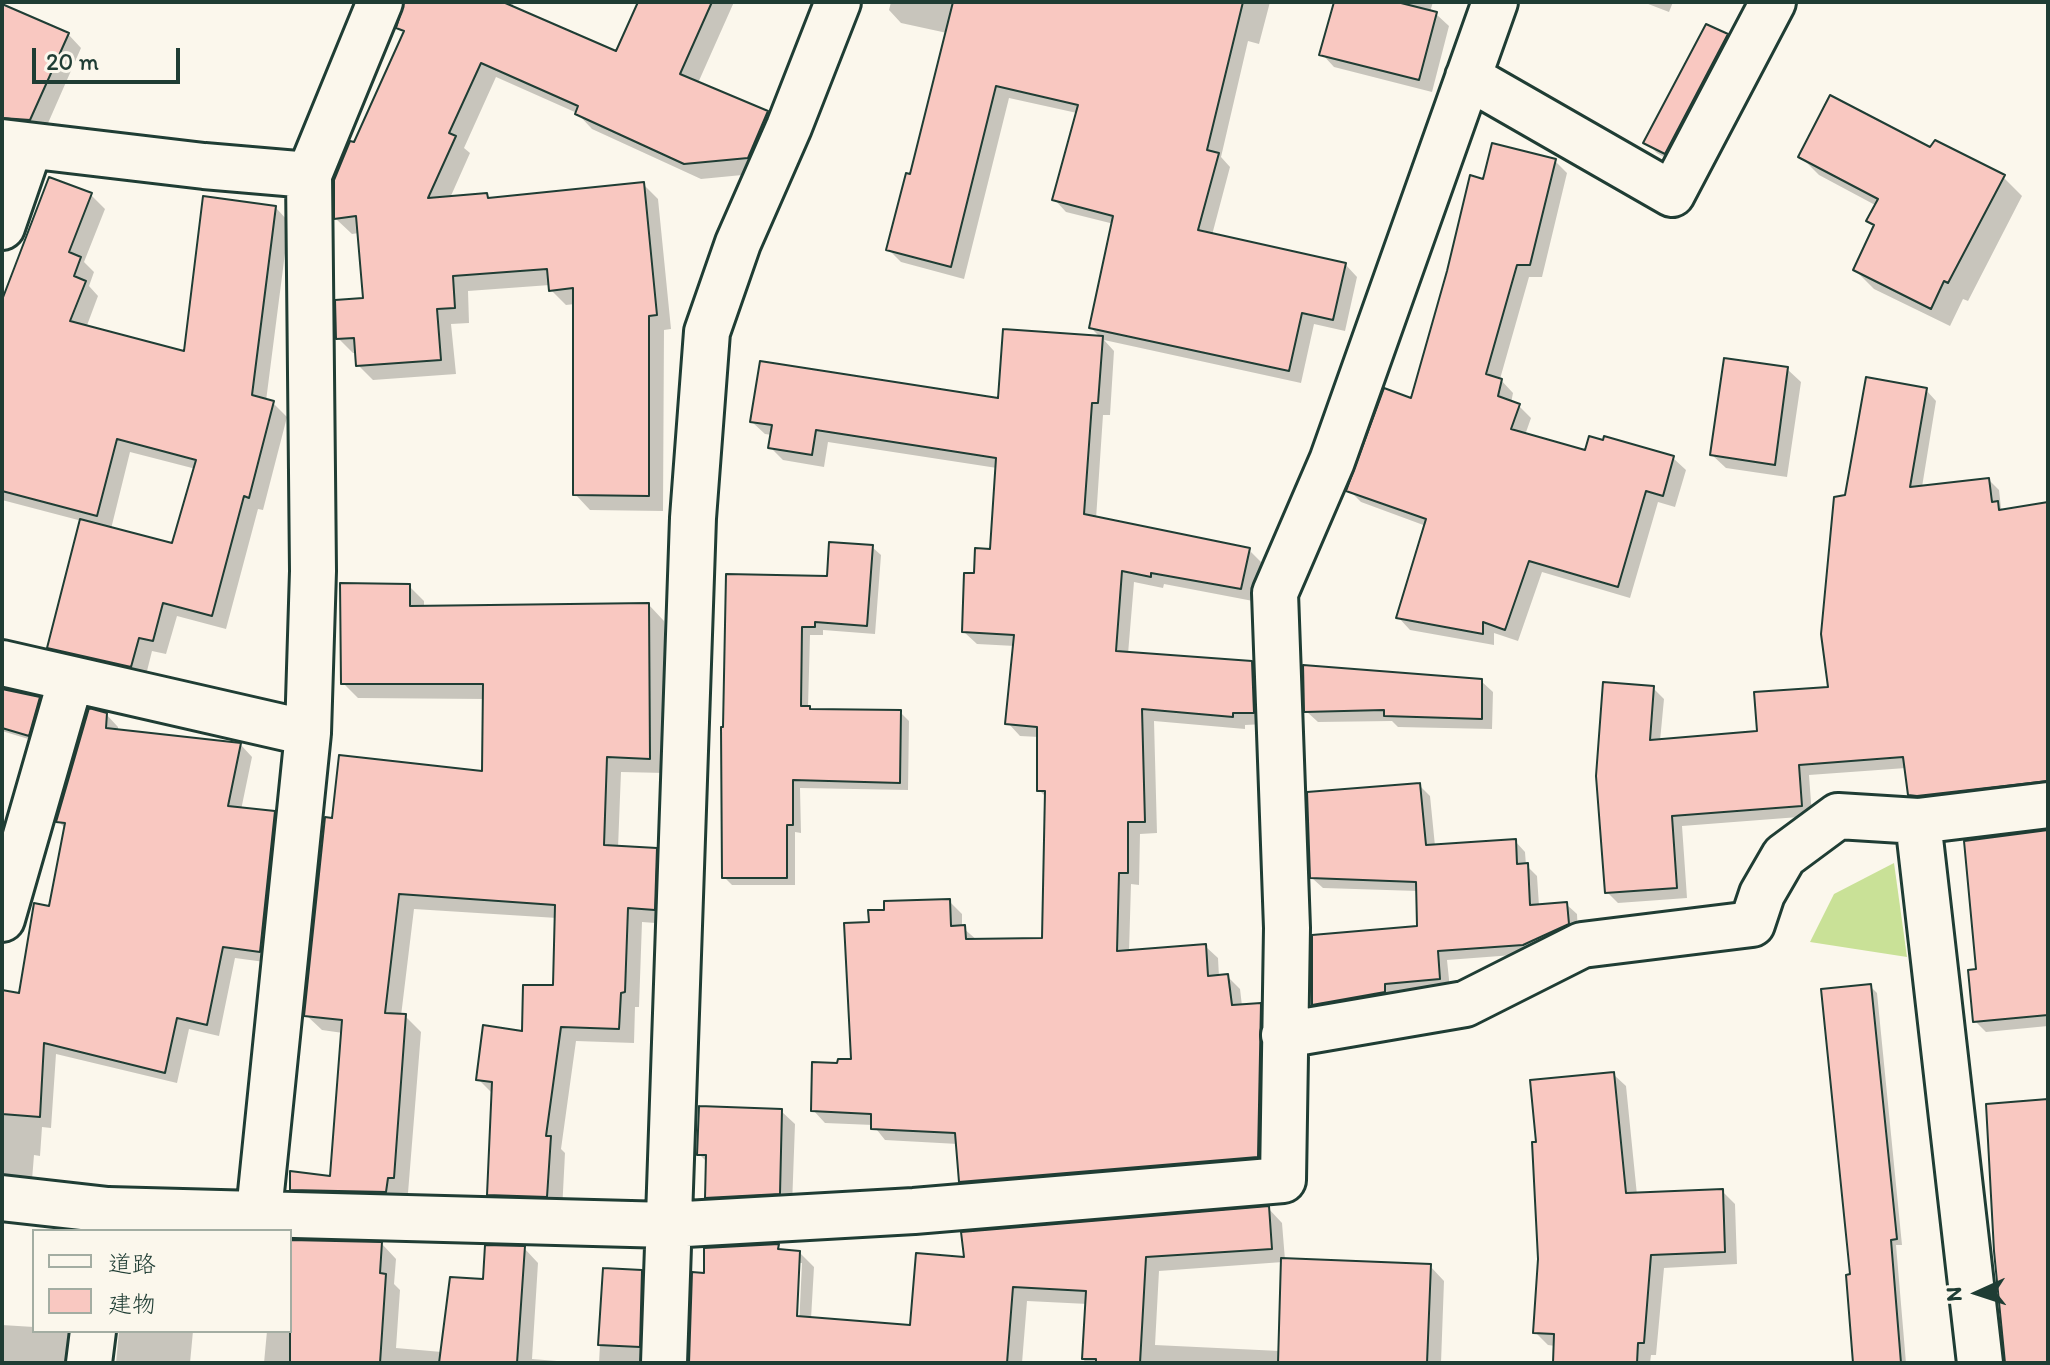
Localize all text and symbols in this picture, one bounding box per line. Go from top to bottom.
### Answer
scale bar [36,32,184,82]
text: 20 m [46,47,99,76]
legend [32,1229,292,1333]
text: 道路 [108,1249,156,1278]
north arrow [1938,1253,2018,1333]
text: N [1940,1286,1967,1302]
text: 建物 [108,1289,156,1318]

